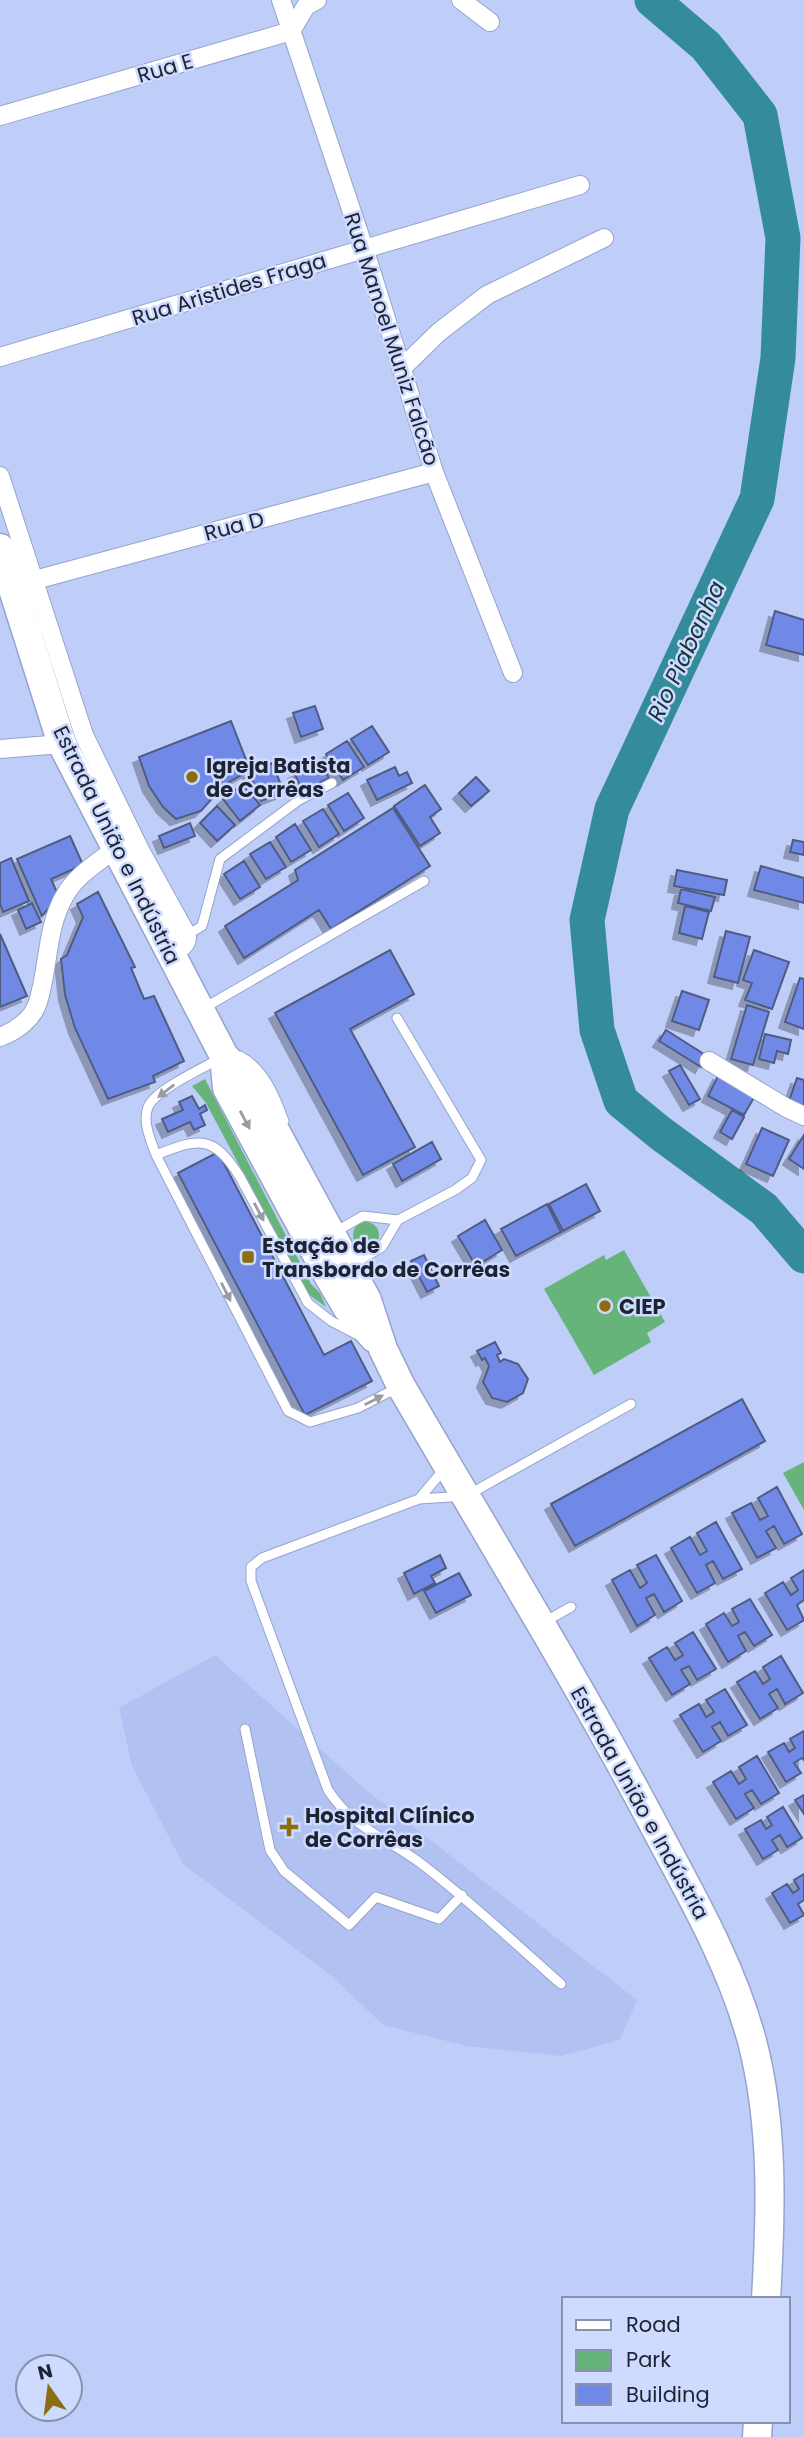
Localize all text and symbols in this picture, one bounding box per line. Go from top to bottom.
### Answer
street label: Rua E [134,46,196,90]
street label: Rua Manoel Muniz Falcão [337,209,447,469]
street label: Rua Aristides Fraga [128,246,330,332]
street label: Rua D [201,504,267,548]
water label: Rio Piabanha [639,575,733,727]
street label: Estrada União e Indústria [47,721,187,969]
place label: Igreja Batista de Corrêas [206,751,351,804]
marker: Igreja Batista de Corrêas [184,769,200,785]
one-way arrow [156,1084,175,1098]
one-way arrow [239,1110,250,1130]
one-way arrow [253,1202,264,1222]
place label: Estação de Transbordo de Corrêas [262,1231,510,1284]
marker: Estação de Transbordo de Corrêas [240,1249,256,1265]
one-way arrow [220,1282,232,1302]
place label: CIEP [619,1292,666,1321]
marker: CIEP [597,1298,613,1314]
one-way arrow [364,1394,384,1405]
street label: Estrada União e Indústria [564,1681,716,1925]
place label: Hospital Clínico de Corrêas [305,1801,475,1854]
marker: Hospital Clínico de Corrêas [279,1817,299,1837]
legend [562,2297,790,2423]
text: Road [626,2310,681,2339]
text: Park [626,2345,671,2374]
north arrow [14,2353,84,2423]
text: N [35,2357,55,2387]
text: Building [626,2380,710,2409]

